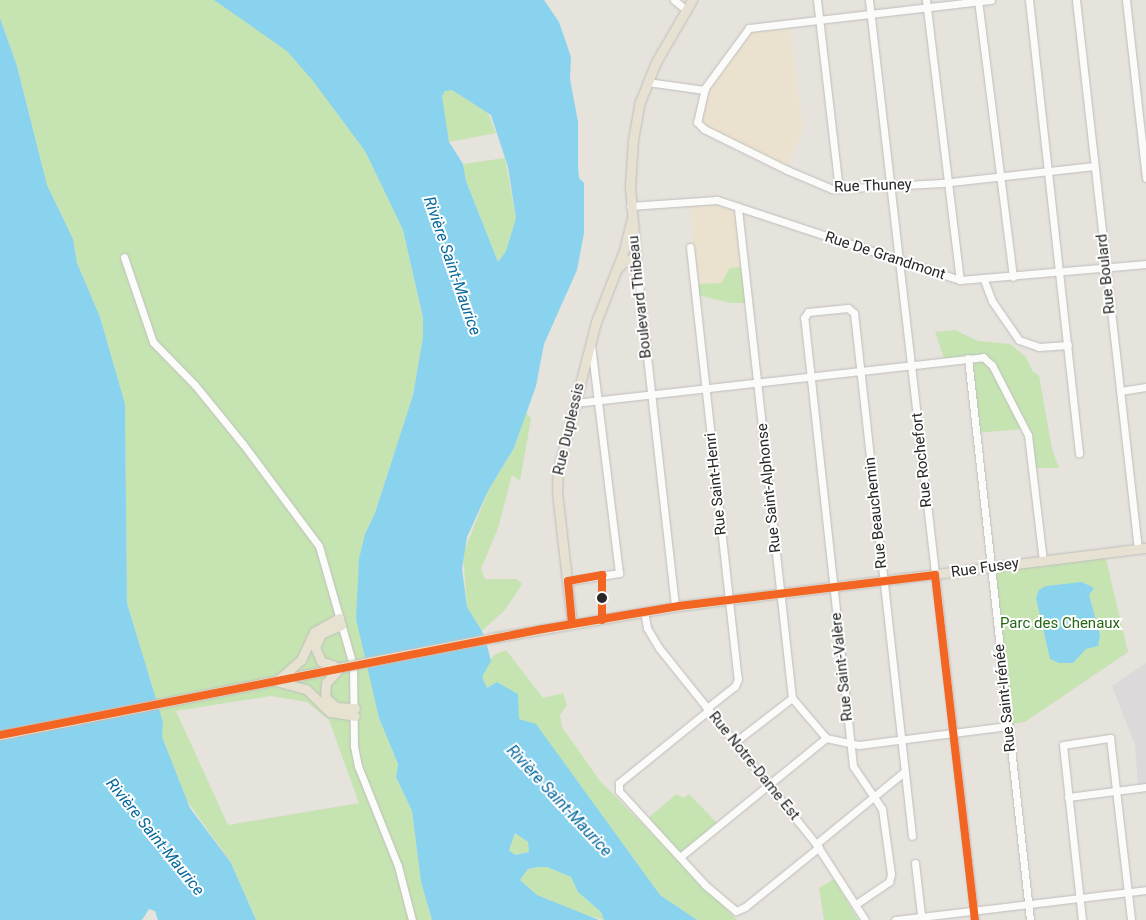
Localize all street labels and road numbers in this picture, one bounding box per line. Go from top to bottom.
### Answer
street label: Rue Thuney [834,176,912,196]
street label: Rue De Grandmont [823,228,947,284]
street label: Rue Boulard [1093,233,1119,315]
street label: Boulevard Thibeau [625,235,655,359]
street label: Rue Duplessis [550,381,588,477]
street label: Rue Rochefort [908,412,936,508]
street label: Rue Saint-Alphonse [753,422,785,554]
street label: Rue Saint-Henri [702,432,730,536]
street label: Rue Beauchemin [861,456,891,570]
street label: Rue Fusey [950,554,1020,582]
street label: Rue Saint-Valère [827,612,857,722]
street label: Rue Saint-Irénée [990,643,1020,753]
street label: Rue Notre-Dame Est [705,708,803,824]

